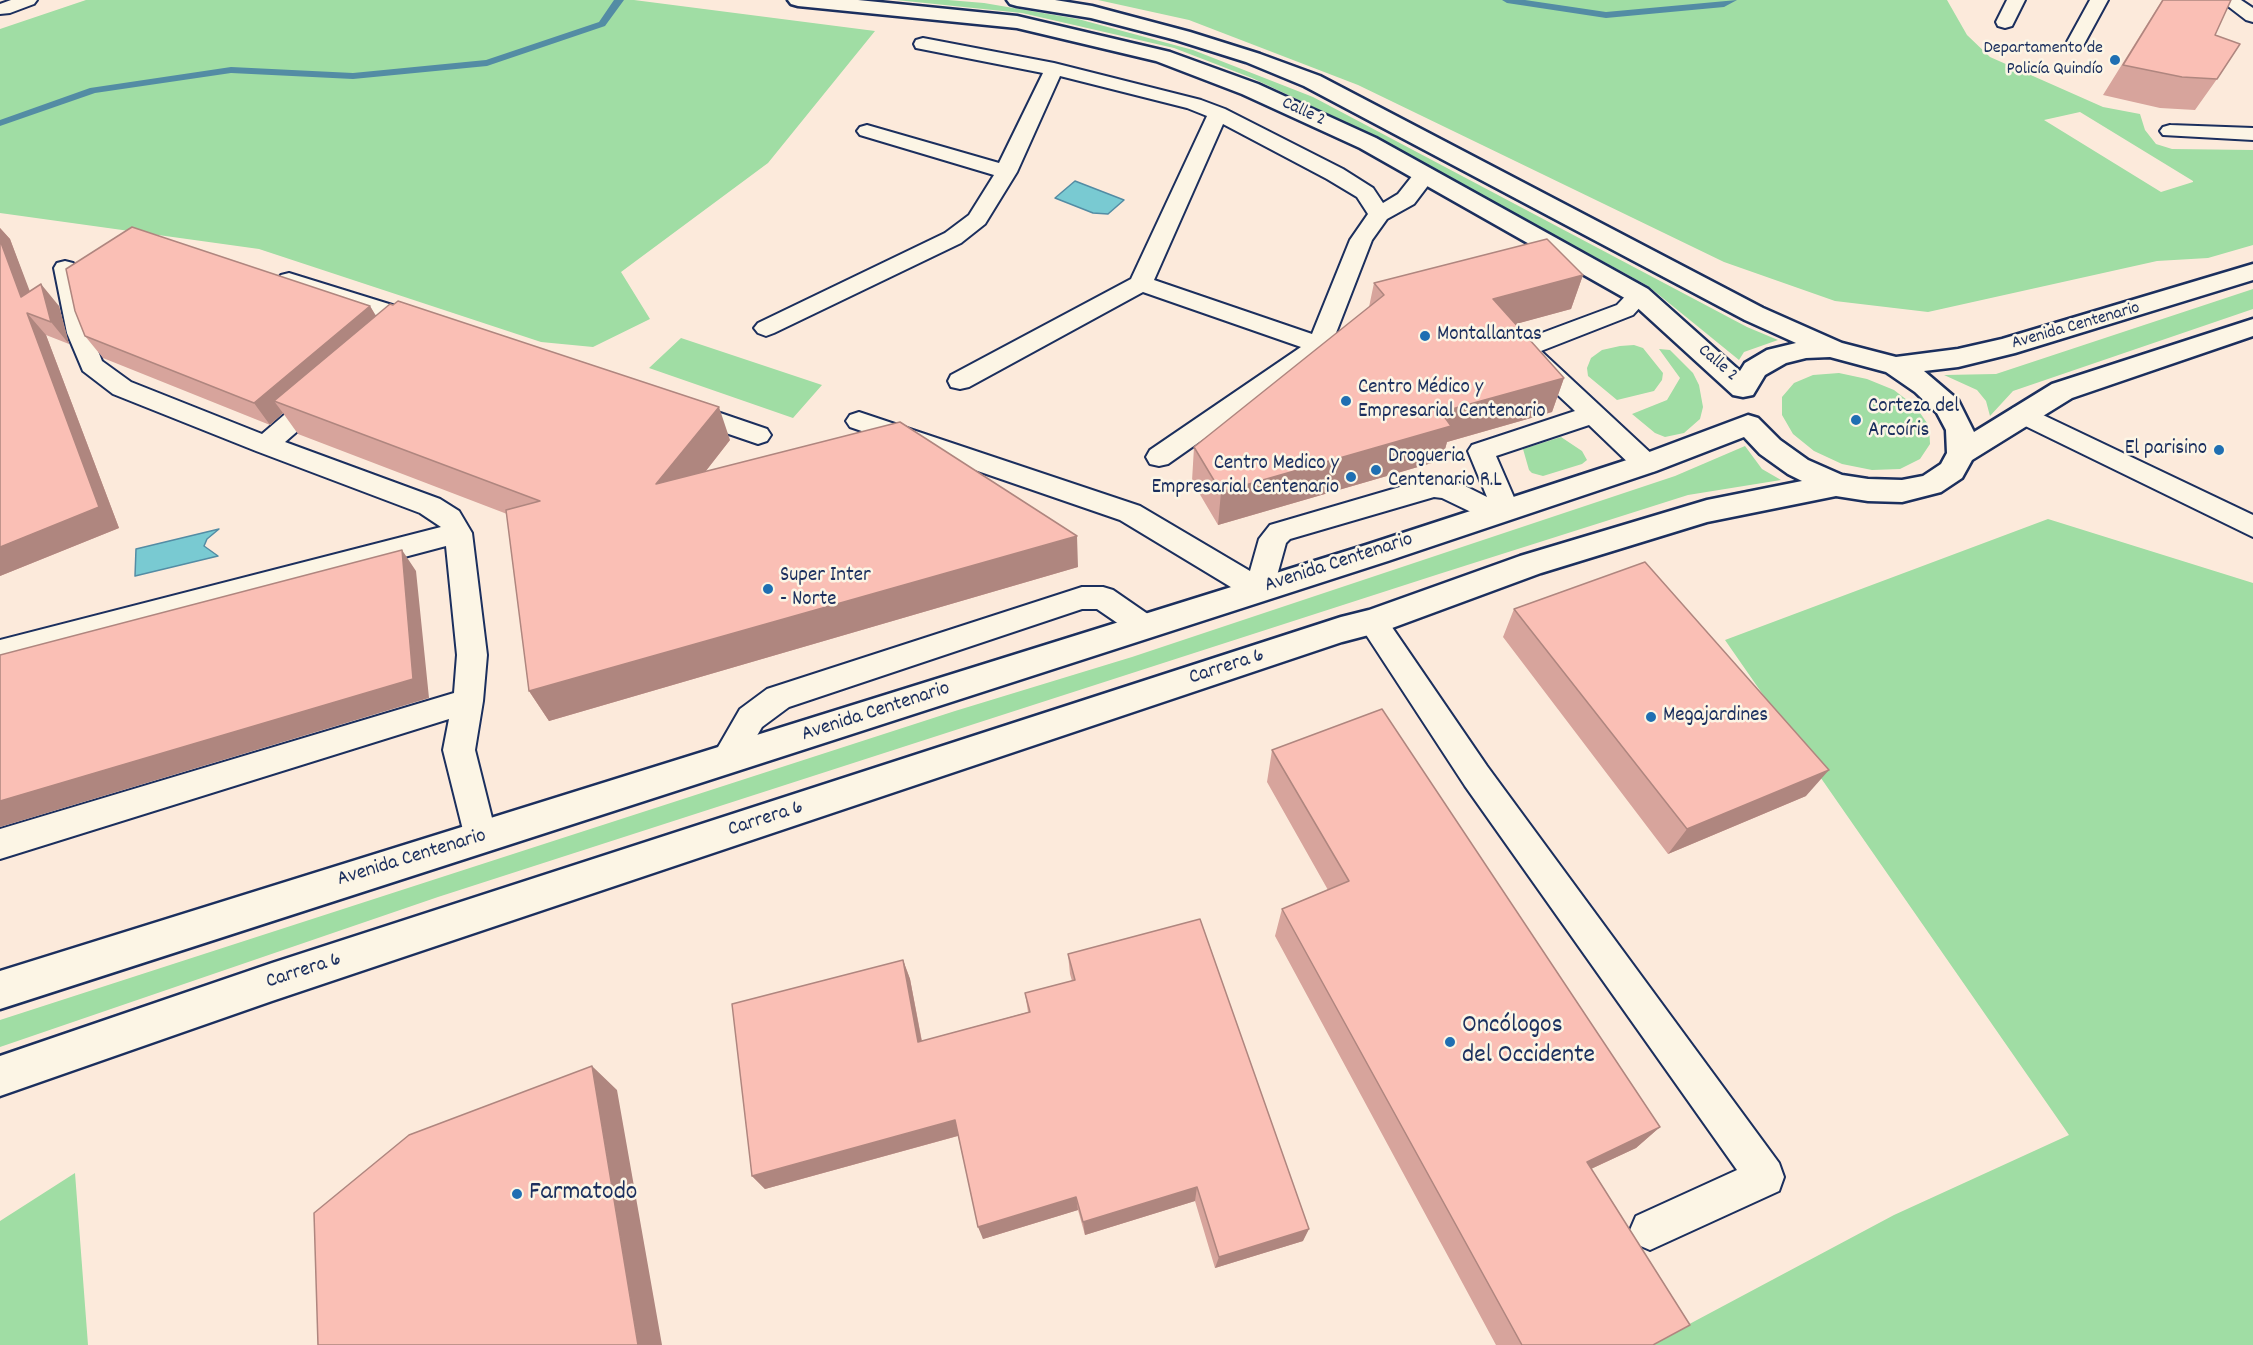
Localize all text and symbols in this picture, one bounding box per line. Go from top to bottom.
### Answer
place label: Departamento de Policía Quindío [1984,39,2103,82]
marker: Departamento de Policía Quindío [2108,53,2122,67]
street label: Calle 2 [1278,94,1328,132]
street label: Avenida Centenario [2009,298,2143,356]
place label: Montallantas [1437,323,1542,349]
marker: Montallantas [1418,329,1432,343]
street label: Calle 2 [1693,341,1741,387]
place label: Centro Médico y Empresarial Centenario [1358,376,1545,426]
marker: Centro Médico y Empresarial Centenario [1339,394,1353,408]
place label: Corteza del Arcoíris [1868,395,1959,445]
marker: Corteza del Arcoíris [1849,413,1863,427]
place label: El parisino [2125,437,2207,463]
marker: El parisino [2212,443,2226,457]
place label: Drogueria Centenario R.L [1388,445,1502,495]
place label: Centro Medico y Empresarial Centenario [1152,452,1339,502]
marker: Drogueria Centenario R.L [1369,463,1383,477]
marker: Centro Medico y Empresarial Centenario [1344,470,1358,484]
street label: Avenida Centenario [1262,528,1416,600]
place label: Super Inter - Norte [780,564,871,614]
marker: Super Inter - Norte [761,582,775,596]
street label: Carrera 6 [1186,644,1268,692]
street label: Avenida Centenario [799,677,953,749]
place label: Megajardines [1663,704,1768,730]
marker: Megajardines [1644,710,1658,724]
street label: Carrera 6 [725,796,807,844]
street label: Avenida Centenario [335,824,489,894]
street label: Carrera 6 [263,948,345,996]
place label: Oncólogos del Occidente [1462,1011,1595,1072]
marker: Oncólogos del Occidente [1443,1035,1457,1049]
place label: Farmatodo [529,1178,637,1210]
marker: Farmatodo [510,1187,524,1201]

